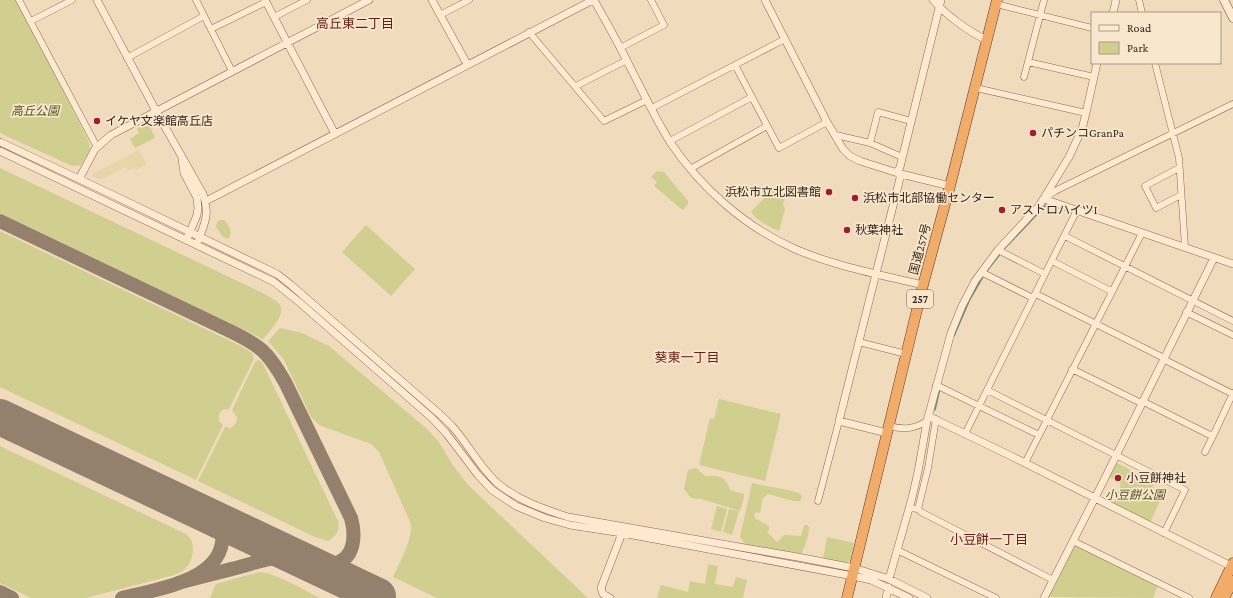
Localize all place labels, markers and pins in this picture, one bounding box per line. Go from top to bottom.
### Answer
place label: イケヤ文楽館高丘店 [105,114,213,128]
marker: イケヤ文楽館高丘店 [92,116,102,126]
place label: パチンコGranPa [1041,126,1124,140]
marker: パチンコGranPa [1028,128,1038,138]
place label: 浜松市立北図書館 [725,185,821,199]
marker: 浜松市立北図書館 [824,187,834,197]
place label: 浜松市北部協働センター [863,191,995,205]
marker: 浜松市北部協働センター [850,193,860,203]
place label: アストロハイツI [1010,203,1098,217]
marker: アストロハイツI [997,205,1007,215]
place label: 秋葉神社 [855,223,903,237]
marker: 秋葉神社 [842,225,852,235]
place label: 小豆餅神社 [1126,471,1186,485]
marker: 小豆餅神社 [1113,473,1123,483]

